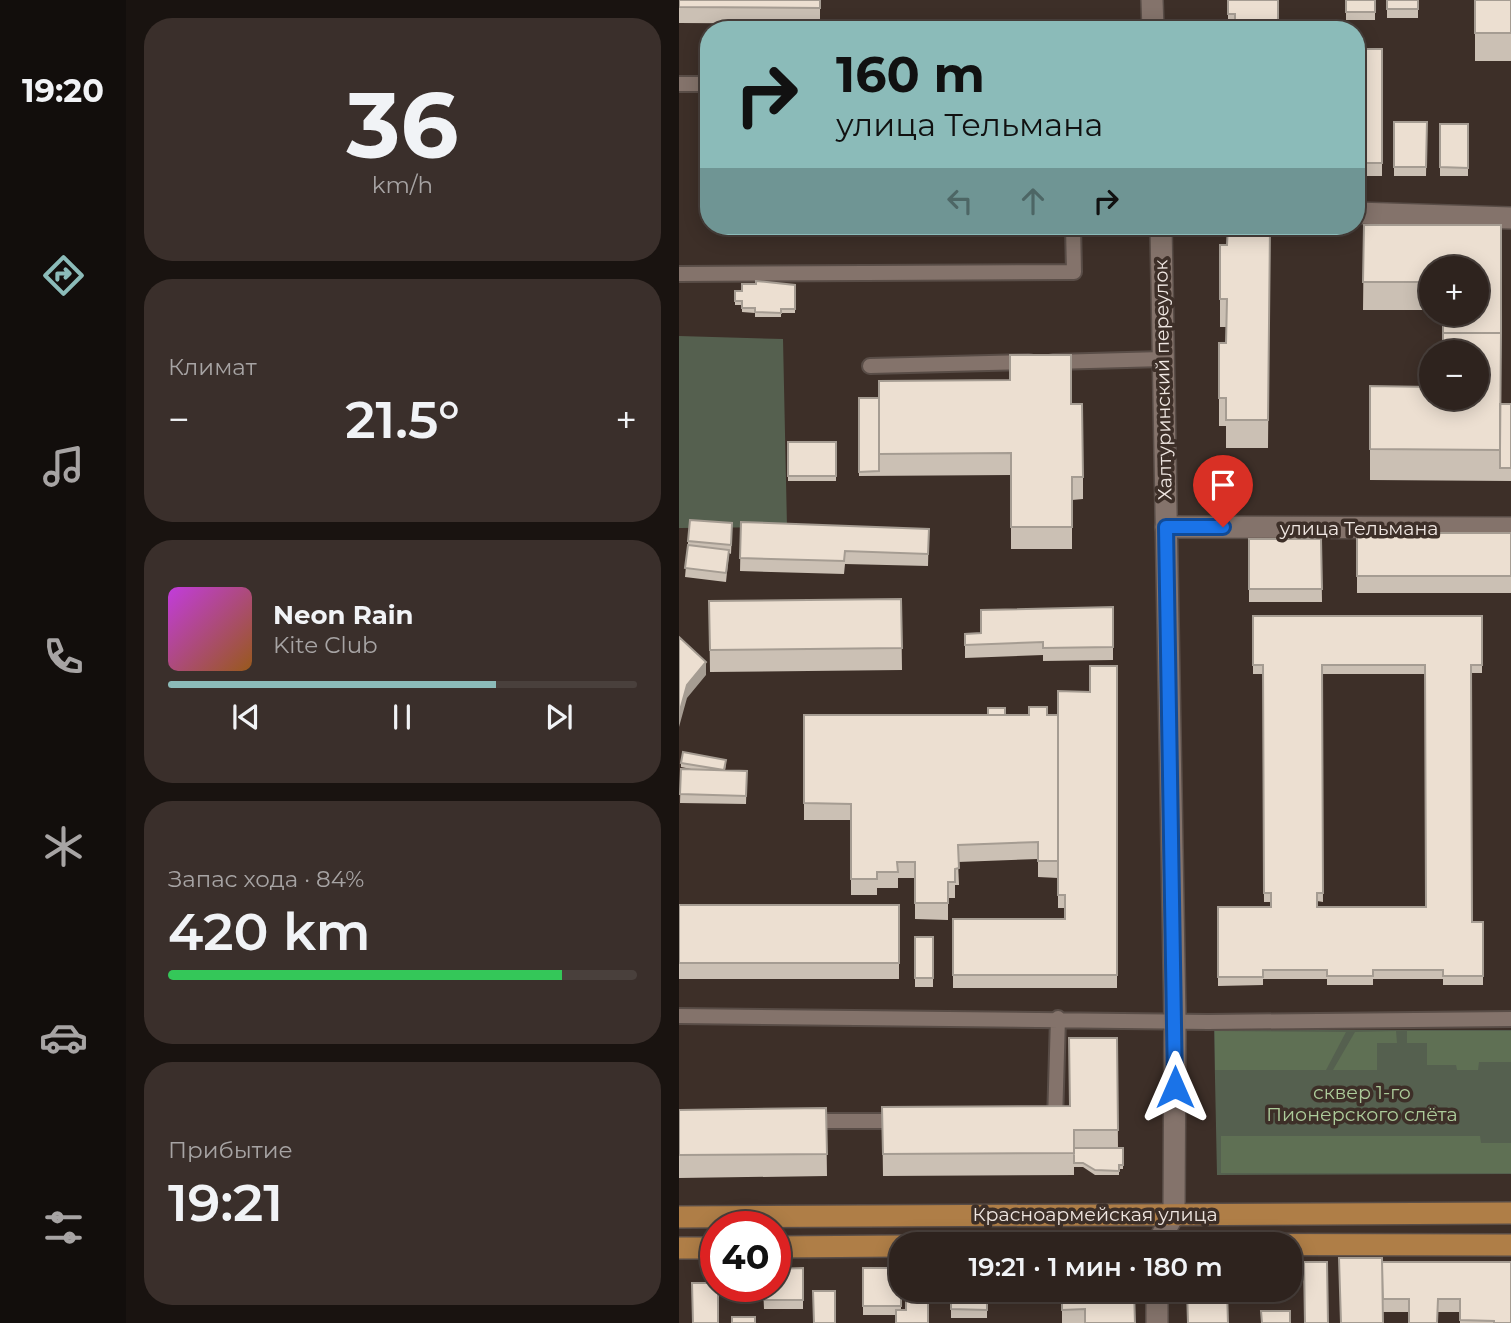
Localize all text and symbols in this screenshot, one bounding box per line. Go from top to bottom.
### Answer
text: 160 m [836,45,985,104]
icon: right [721,49,812,140]
text: 36 [347,70,458,181]
text: 19:20 [22,71,104,110]
text: улица Тельмана [836,105,1103,144]
text: km/h [372,171,433,199]
icon: left [941,182,979,220]
icon: ahead [1014,182,1052,220]
icon: right [1087,182,1125,220]
icon: directions [39,251,88,300]
map controls [1419,256,1489,410]
button: + [1419,256,1489,326]
street label: Халтуринский переулок [1149,259,1177,501]
button: − [1419,340,1489,410]
text: Климат [168,353,257,381]
text: 21.5° [345,388,460,451]
text: − [168,396,190,443]
text: + [615,396,637,443]
icon: music [39,442,88,491]
pin [1193,455,1253,527]
icon: arrive [1204,466,1242,504]
street label: улица Тельмана [1279,517,1438,540]
text: Neon Rain [273,599,414,631]
text: Kite Club [273,631,378,659]
icon: phone [39,632,88,681]
icon: previous [227,698,265,736]
icon: pause [383,698,421,736]
icon: next [540,698,578,736]
icon: climate [39,822,88,871]
text: Запас хода · 84% [168,865,364,893]
text: 420 km [168,900,370,963]
icon: car [39,1013,88,1062]
position arrow [1138,1050,1212,1124]
park label: сквер 1-го Пионерского слёта [1266,1081,1458,1126]
text: Прибытие [168,1136,293,1164]
text: 19:21 [168,1171,283,1234]
icon: filters [39,1203,88,1252]
street label: Красноармейская улица [972,1203,1218,1226]
speed limit sign: 40 [700,1211,791,1302]
text: 19:21 · 1 мин · 180 m [968,1251,1223,1283]

